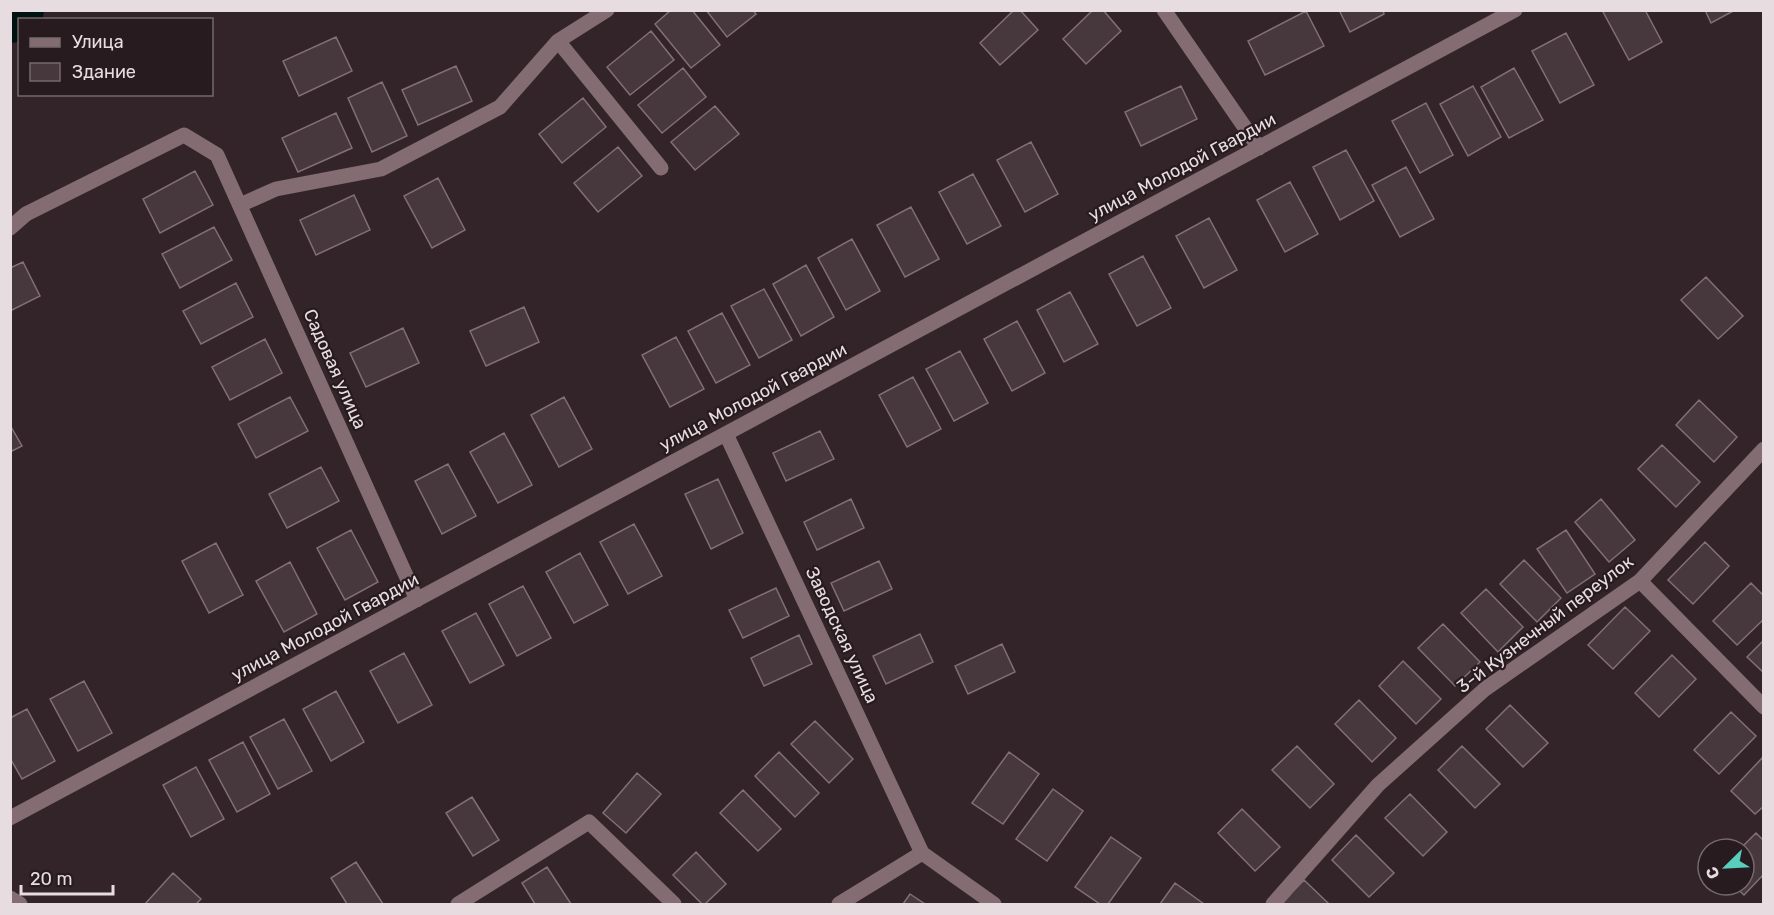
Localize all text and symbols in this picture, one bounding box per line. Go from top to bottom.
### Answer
legend [18,18,213,96]
text: Улица [72,31,124,53]
text: Здание [72,61,136,83]
street label: улица Молодой Гвардии [1084,108,1280,226]
street label: Садовая улица [299,306,371,432]
street label: улица Молодой Гвардии [655,338,851,456]
street label: 3-й Кузнечный переулок [1452,550,1638,698]
street label: Заводская улица [801,563,883,707]
street label: улица Молодой Гвардии [227,568,423,686]
north arrow [1696,837,1756,897]
scale bar [21,858,112,896]
text: С [1702,864,1724,882]
text: 20 m [30,868,72,890]

